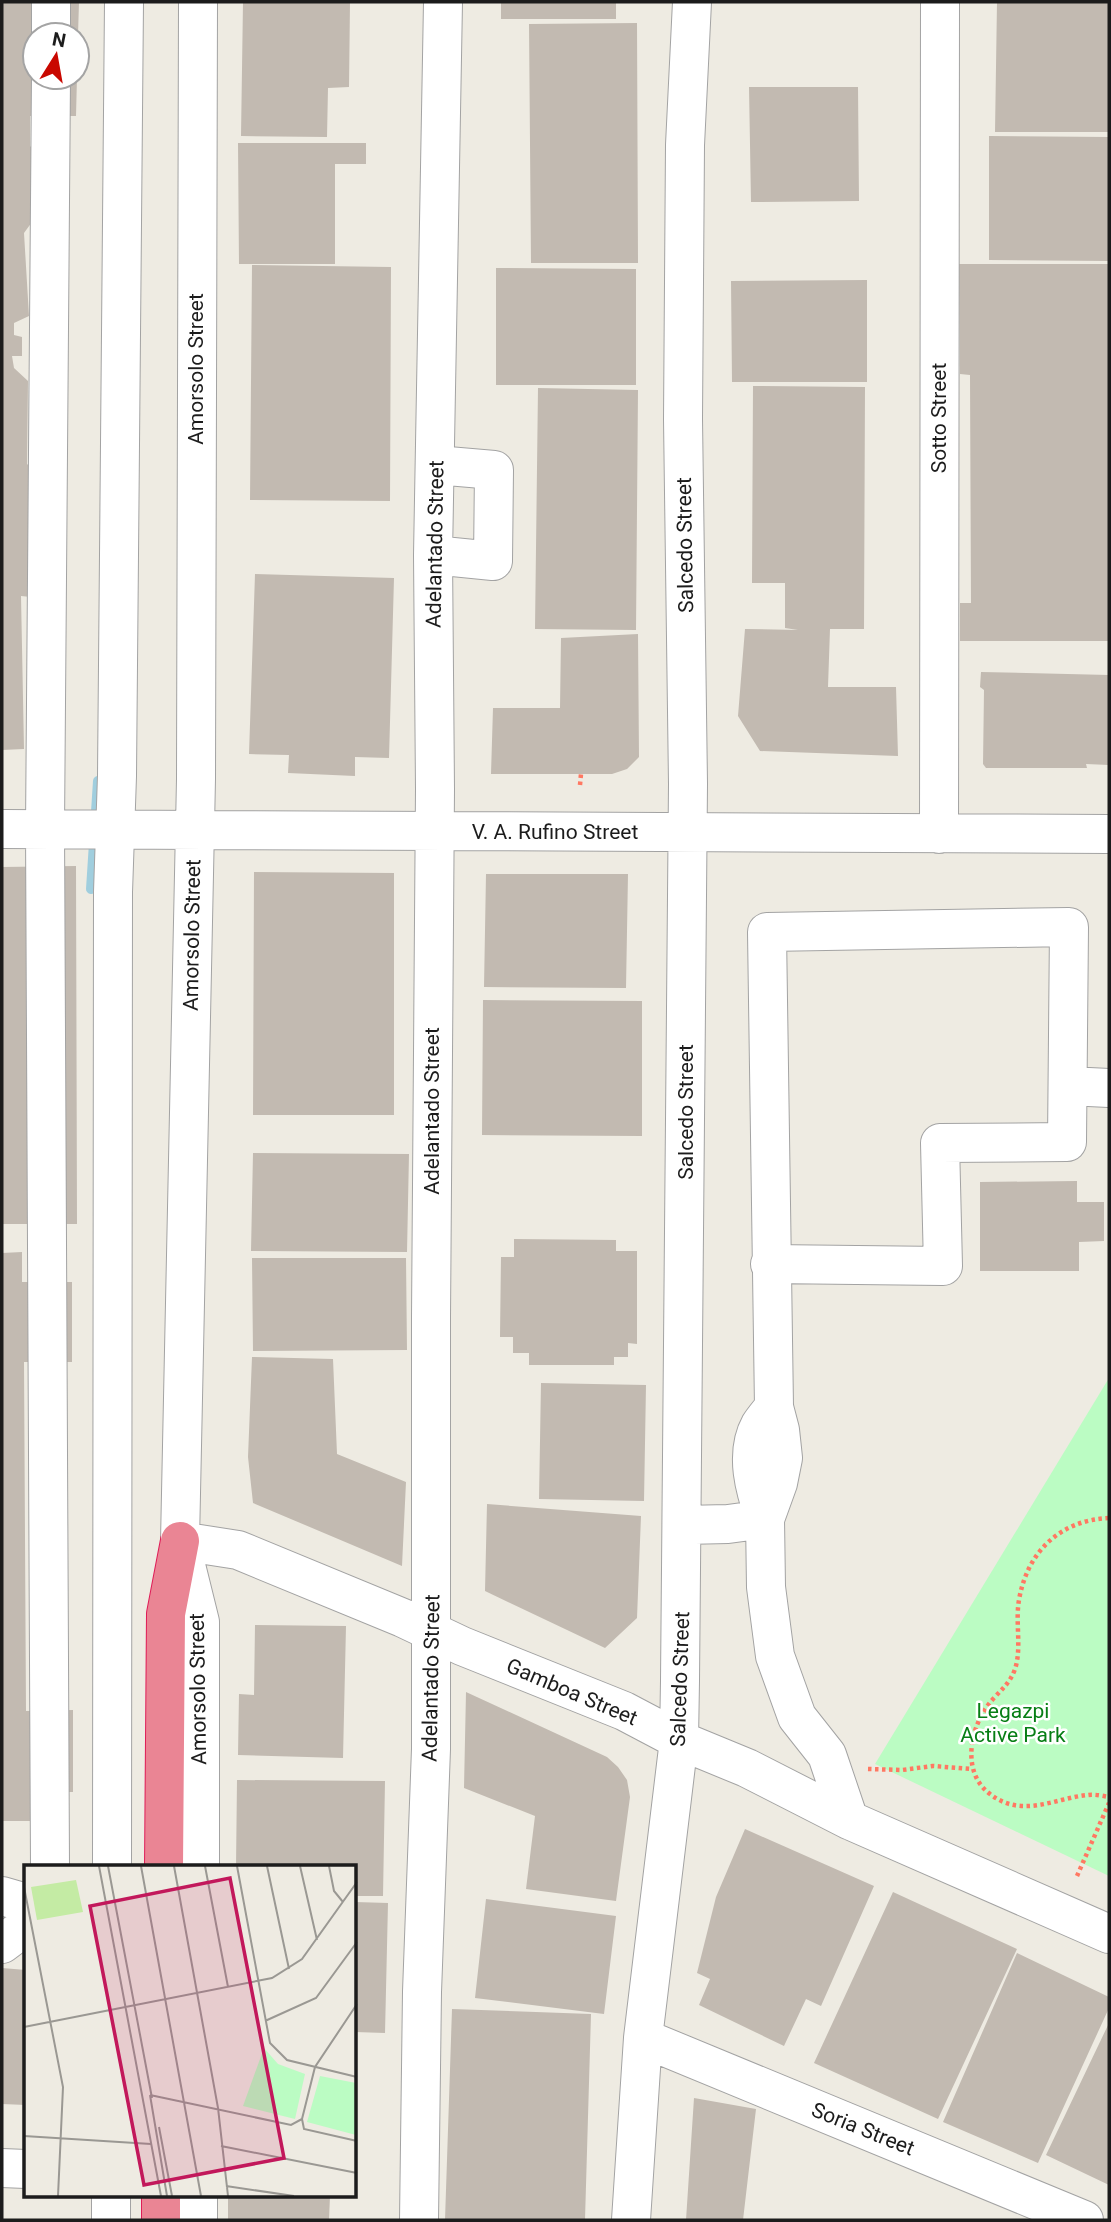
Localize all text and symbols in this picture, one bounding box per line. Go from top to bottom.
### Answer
north arrow [21,21,91,91]
text: N [50,27,68,52]
street label: Amorsolo Street [184,293,208,445]
street label: Sotto Street [927,363,951,473]
street label: Adelantado Street [422,460,448,628]
street label: Salcedo Street [672,477,698,613]
street label: V. A. Rufino Street [472,820,638,844]
street label: Amorsolo Street [179,859,205,1011]
street label: Adelantado Street [420,1027,444,1195]
street label: Salcedo Street [674,1044,698,1180]
street label: Adelantado Street [418,1594,444,1762]
street label: Salcedo Street [666,1611,694,1747]
street label: Amorsolo Street [185,1613,211,1765]
street label: Gamboa Street [503,1654,641,1730]
park label: Legazpi Active Park [960,1699,1066,1747]
inset map [24,1865,357,2198]
street label: Soria Street [808,2098,918,2161]

